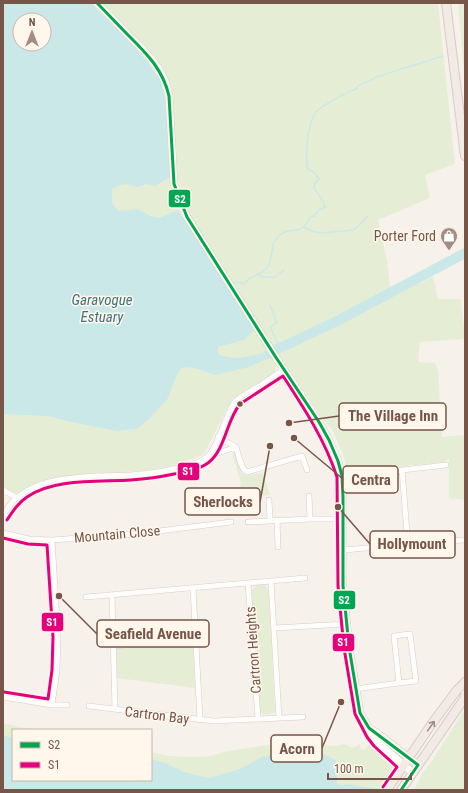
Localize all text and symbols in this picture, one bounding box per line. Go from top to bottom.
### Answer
north arrow [12,12,52,52]
text: N [29,16,36,29]
line badge: S2 [168,189,191,208]
text: S2 [174,193,186,206]
shop icon: Porter Ford [439,226,459,251]
place label: Porter Ford [374,228,436,244]
water label: Garavogue Estuary [71,291,133,326]
unlabelled marker [235,399,245,409]
callout: The Village Inn [339,403,446,430]
text: The Village Inn [348,407,438,425]
line badge: S1 [177,462,200,481]
text: S1 [182,465,194,478]
callout: Centra [343,466,398,493]
text: Centra [351,471,391,489]
callout: Sherlocks [185,488,260,515]
text: Sherlocks [193,493,253,511]
street label: Mountain Close [73,522,161,546]
callout: Hollymount [370,531,455,558]
text: Hollymount [378,535,447,553]
line badge: S2 [333,590,356,610]
text: S2 [338,594,350,607]
street label: Cartron Heights [242,606,264,694]
line badge: S1 [41,612,64,632]
text: S1 [46,616,58,629]
callout: Seafield Avenue [97,620,209,647]
text: Seafield Avenue [105,625,201,643]
line badge: S1 [332,633,355,652]
text: S1 [337,636,349,649]
street label: Cartron Bay [124,703,190,727]
one-way arrow [427,720,435,731]
legend [12,729,152,781]
callout: Acorn [271,735,322,762]
text: S2 [48,738,60,752]
text: Acorn [279,740,315,758]
scale bar [328,755,411,781]
text: S1 [48,758,60,772]
text: 100 m [334,762,364,776]

